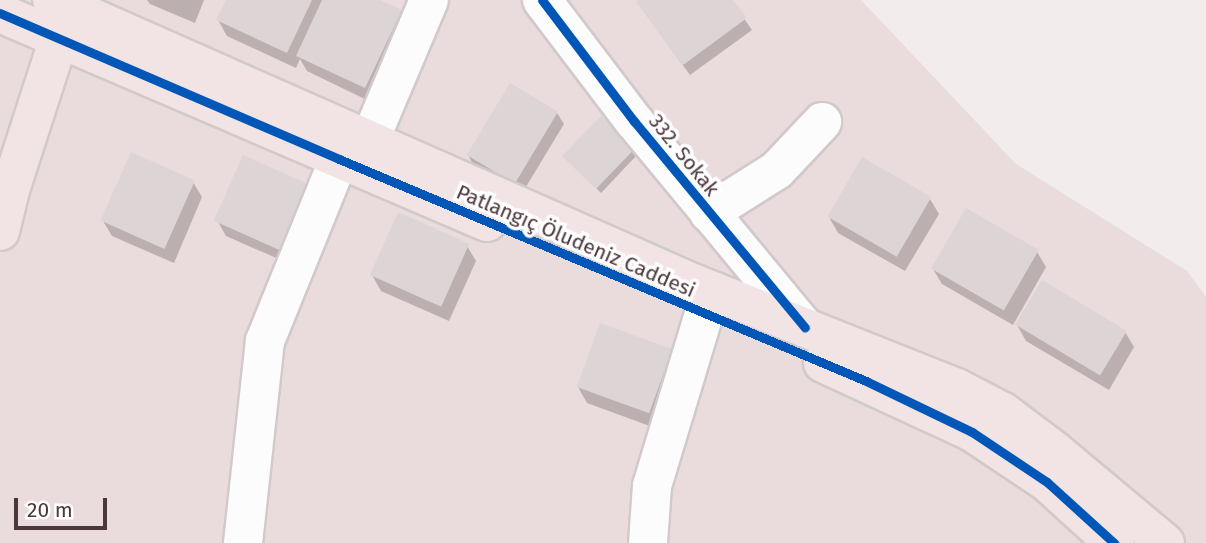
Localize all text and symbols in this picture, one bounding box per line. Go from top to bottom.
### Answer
street label: 332. Sokak [643,109,725,201]
street label: Patlangıç Öludeniz Caddesi [453,179,699,303]
scale bar [18,484,110,528]
text: 20 m [27,497,73,523]

